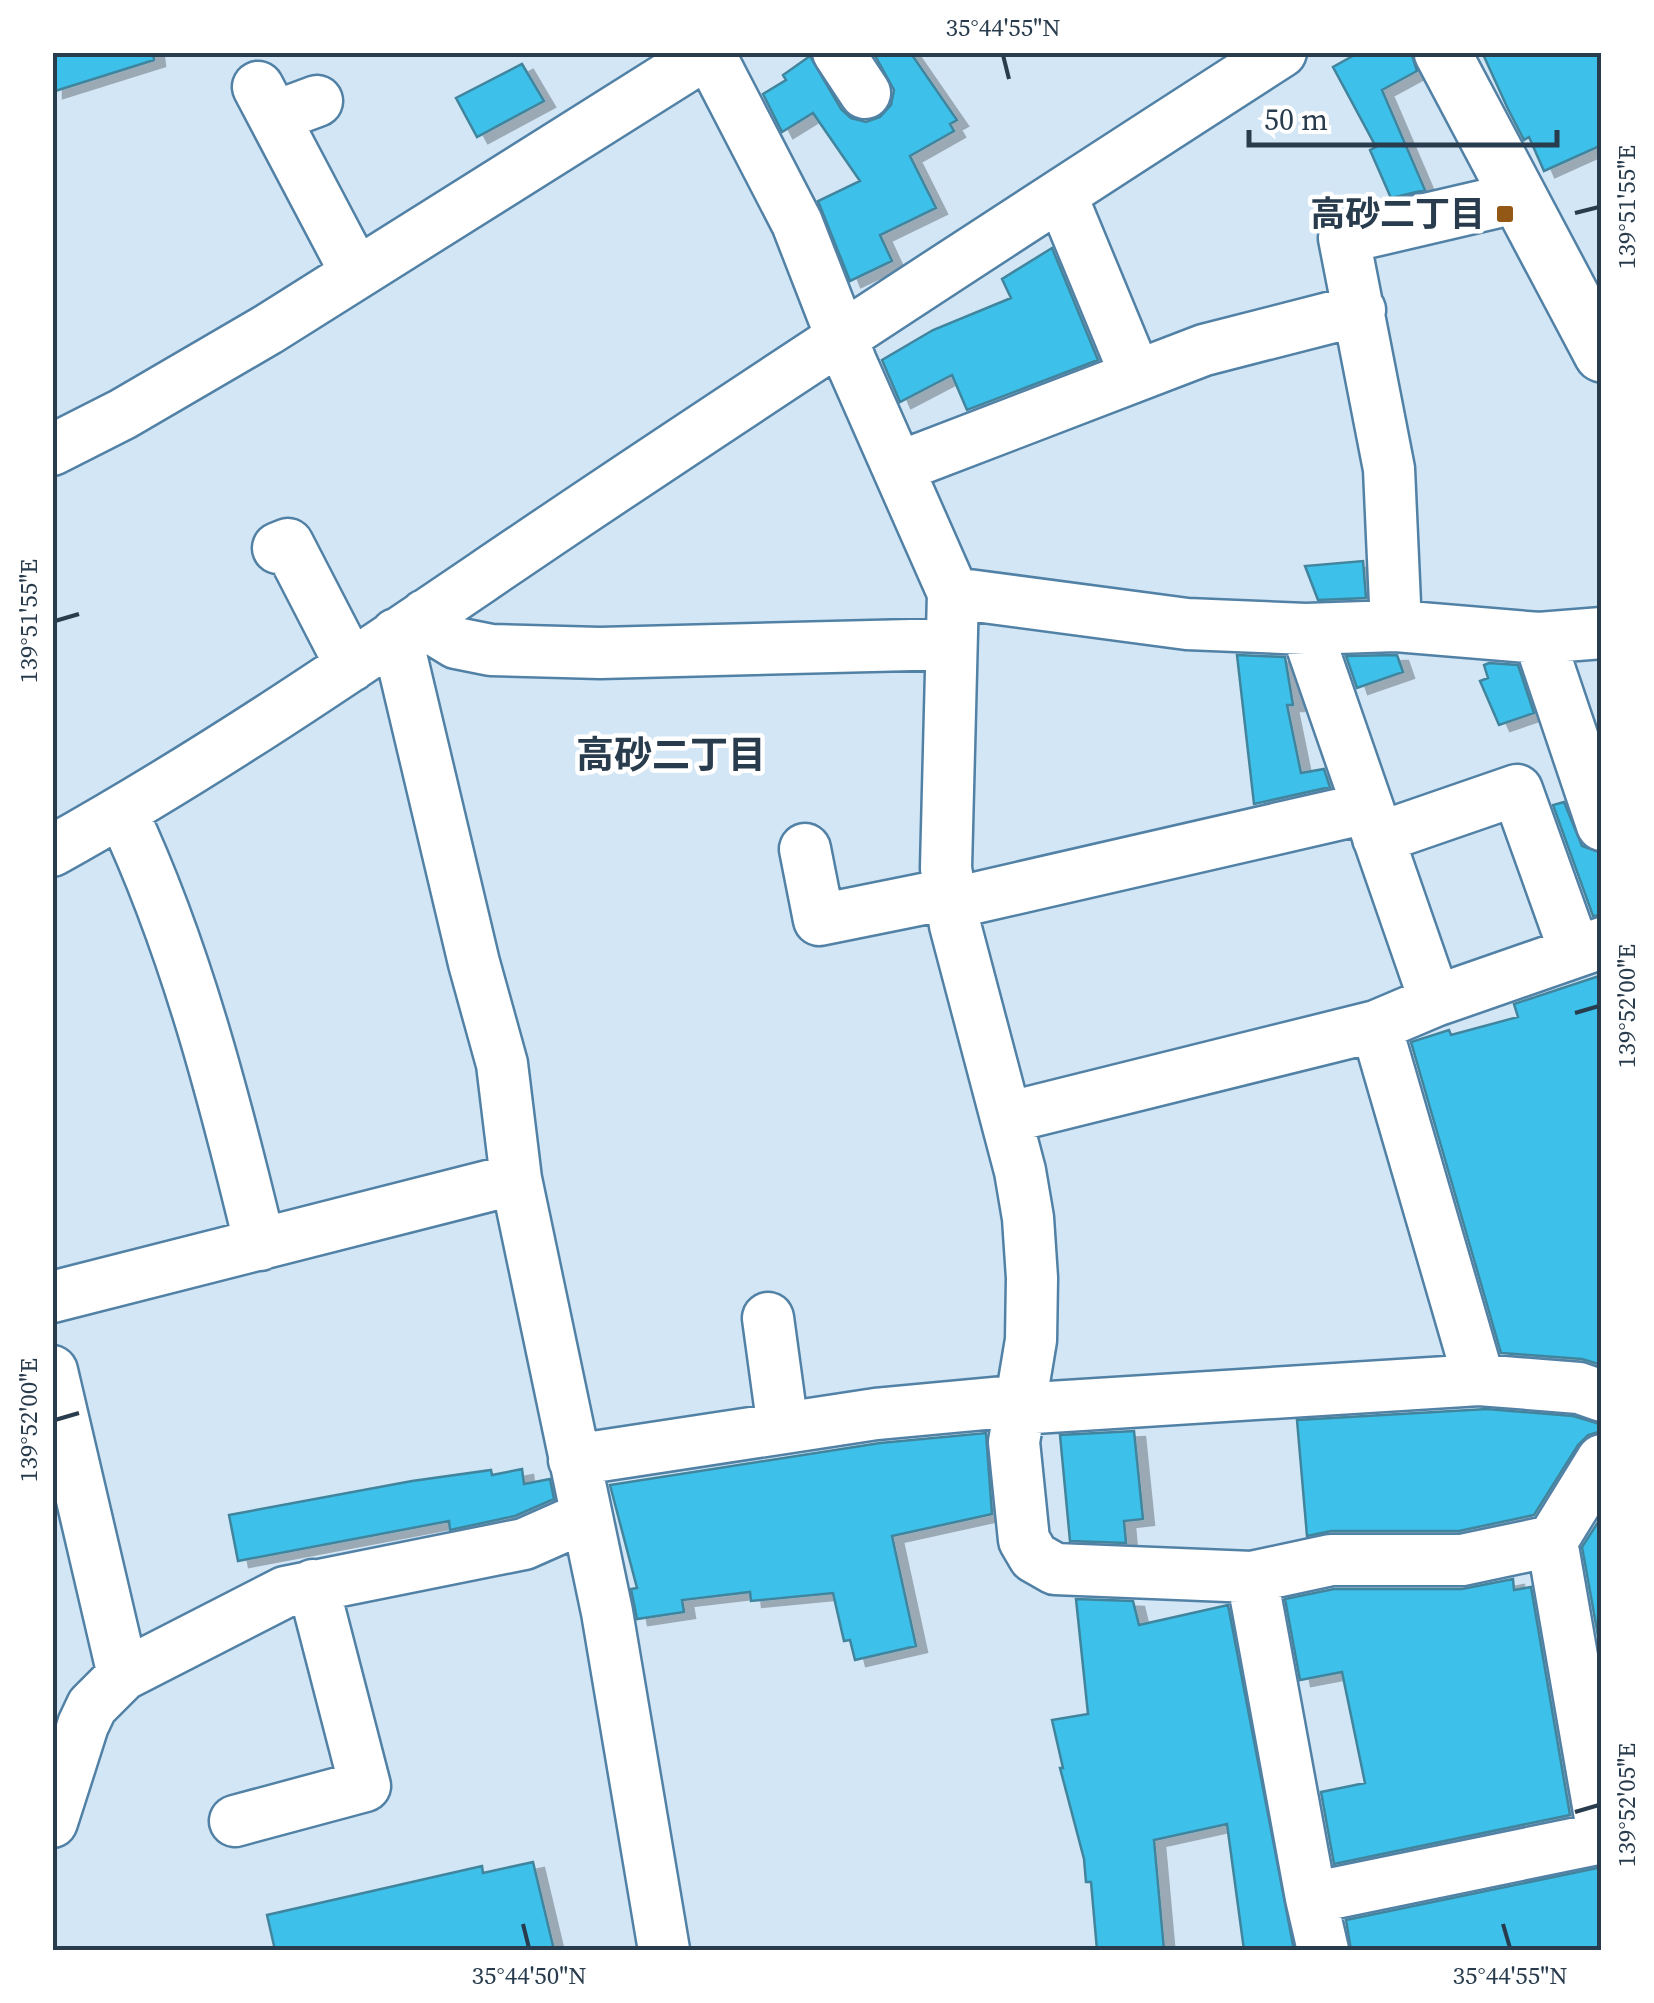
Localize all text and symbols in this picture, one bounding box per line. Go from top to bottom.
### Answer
text: 35°44'55"N [945,10,1061,44]
scale bar [1249,85,1556,147]
text: 50 m [1264,99,1328,140]
text: 139°51'55"E [1609,145,1643,269]
place label: 高砂二丁目 [1310,190,1485,238]
marker: 高砂二丁目 [1494,203,1516,225]
text: 139°51'55"E [11,559,45,683]
district label: 高砂二丁目 [576,729,766,781]
text: 139°52'00"E [1609,944,1643,1068]
text: 139°52'00"E [11,1358,45,1482]
text: 139°52'05"E [1609,1743,1643,1867]
text: 35°44'50"N [471,1958,587,1992]
text: 35°44'55"N [1452,1958,1568,1992]

